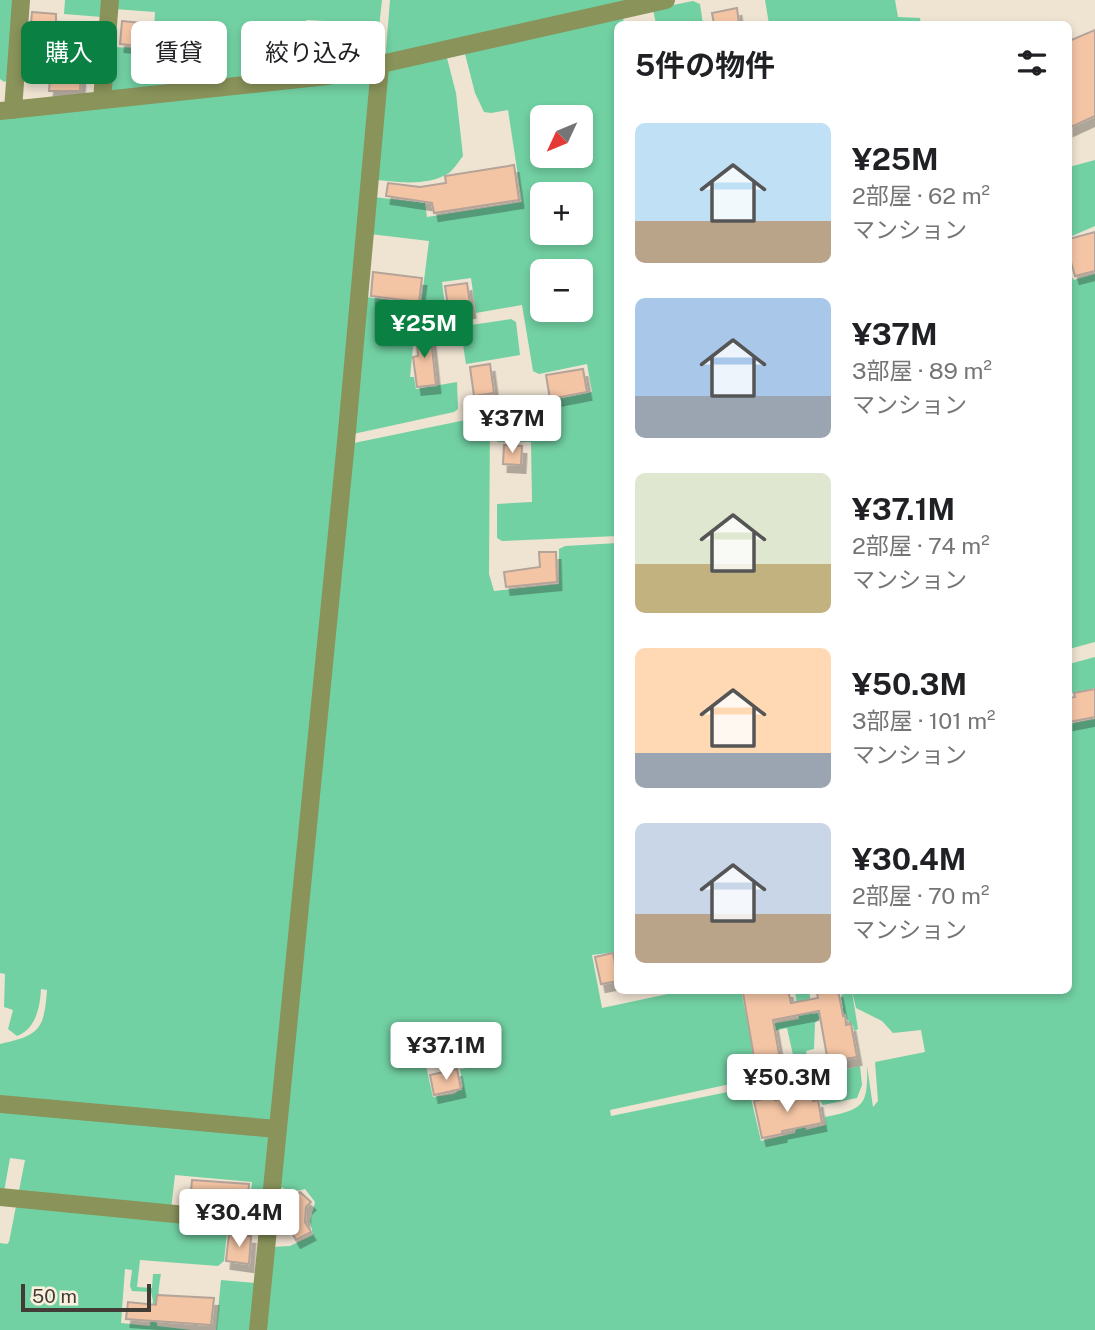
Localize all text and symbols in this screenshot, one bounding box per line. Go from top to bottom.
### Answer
chip: 購入 [21,21,117,84]
chip: 賃貸 [131,21,227,84]
chip: 絞り込み [241,21,385,84]
icon: filters [1013,44,1051,82]
text: 5件の物件 [635,47,775,83]
north arrow [530,105,593,168]
map controls [530,105,593,322]
text: ¥25M [852,141,939,177]
icon: home [691,151,775,235]
button: + [530,182,593,245]
text: 2部屋 · 62 m² [852,182,990,209]
text: マンション [852,216,967,243]
button: − [530,259,593,322]
pin: ¥25M [383,300,465,360]
text: ¥25M [391,309,457,336]
text: ¥37M [852,316,938,352]
icon: home [691,326,775,410]
text: 3部屋 · 89 m² [852,357,992,384]
text: マンション [852,391,967,418]
pin: ¥37M [471,396,553,455]
text: ¥37M [479,404,545,431]
text: ¥37.1M [852,491,955,527]
icon: home [691,501,775,585]
text: 2部屋 · 74 m² [852,532,990,559]
text: マンション [852,566,967,593]
text: ¥50.3M [852,666,967,702]
icon: home [691,676,775,760]
text: 3部屋 · 101 m² [852,707,996,734]
text: マンション [852,741,967,768]
text: ¥30.4M [852,841,966,877]
icon: home [691,851,775,935]
text: 2部屋 · 70 m² [852,882,989,909]
text: マンション [852,916,967,943]
pin: ¥37.1M [389,1023,503,1082]
text: ¥37.1M [407,1031,486,1058]
pin: ¥50.3M [730,1054,844,1114]
text: ¥50.3M [743,1063,831,1090]
pin: ¥30.4M [182,1190,296,1249]
text: ¥30.4M [195,1198,283,1225]
scale bar [21,1281,150,1313]
text: 50 m [32,1285,77,1307]

